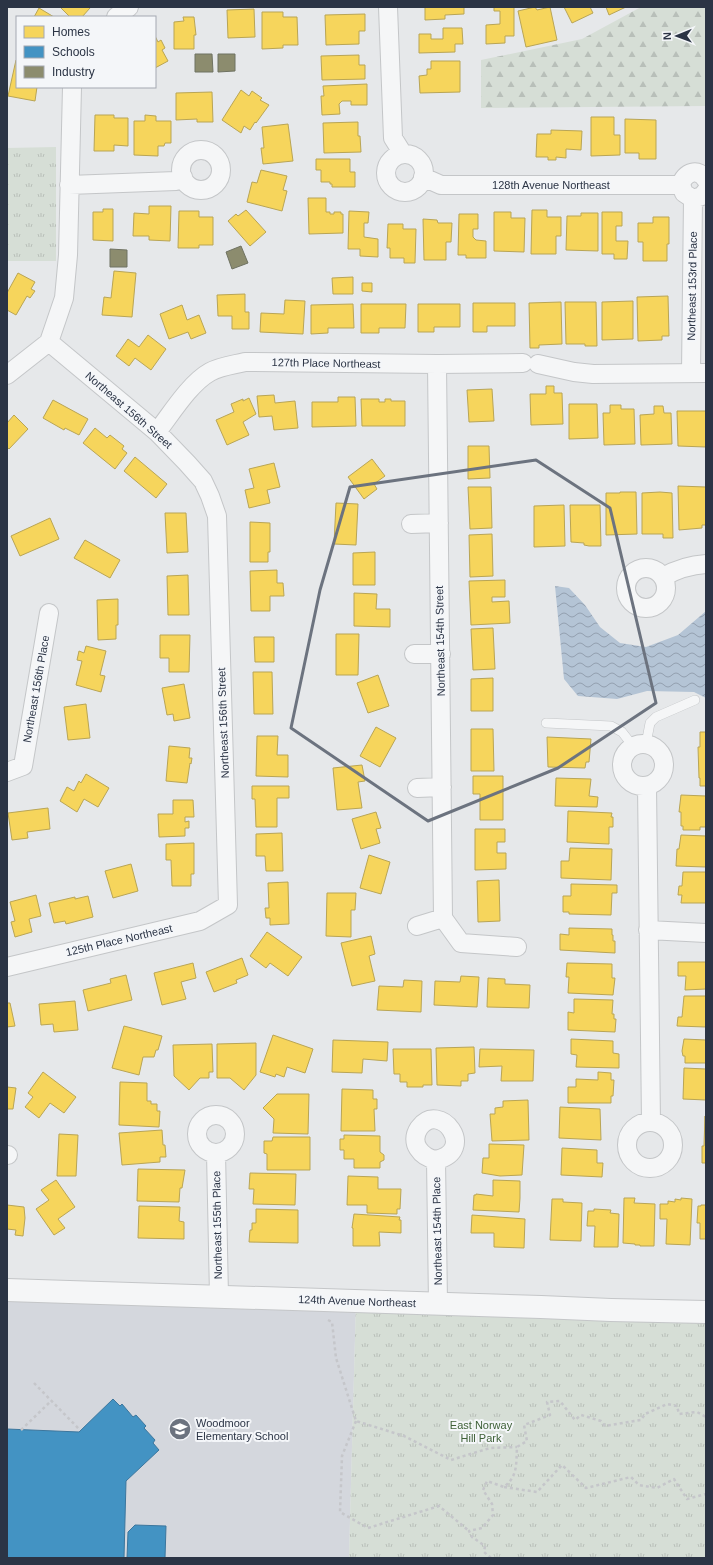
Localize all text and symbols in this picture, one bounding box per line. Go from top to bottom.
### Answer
legend [16,16,156,88]
north arrow [657,16,697,56]
text: Homes [52,25,90,39]
text: N [661,32,673,40]
text: Schools [52,45,95,59]
text: Industry [52,65,95,79]
street label: 128th Avenue Northeast [492,179,610,191]
street label: Northeast 153rd Place [685,231,699,341]
street label: 127th Place Northeast [271,356,381,370]
street label: Northeast 156th Street [83,369,175,451]
street label: Northeast 154th Street [433,586,447,696]
street label: Northeast 156th Place [21,634,51,744]
street label: Northeast 156th Street [215,667,231,779]
street label: 125th Place Northeast [65,922,173,958]
street label: Northeast 155th Place [210,1170,224,1280]
street label: Northeast 154th Place [430,1176,444,1286]
street label: 124th Avenue Northeast [298,1293,416,1309]
school or university icon: Woodmoor Elementary School [167,1416,193,1442]
place label: Woodmoor Elementary School [196,1417,288,1442]
park label: East Norway Hill Park [450,1419,513,1444]

